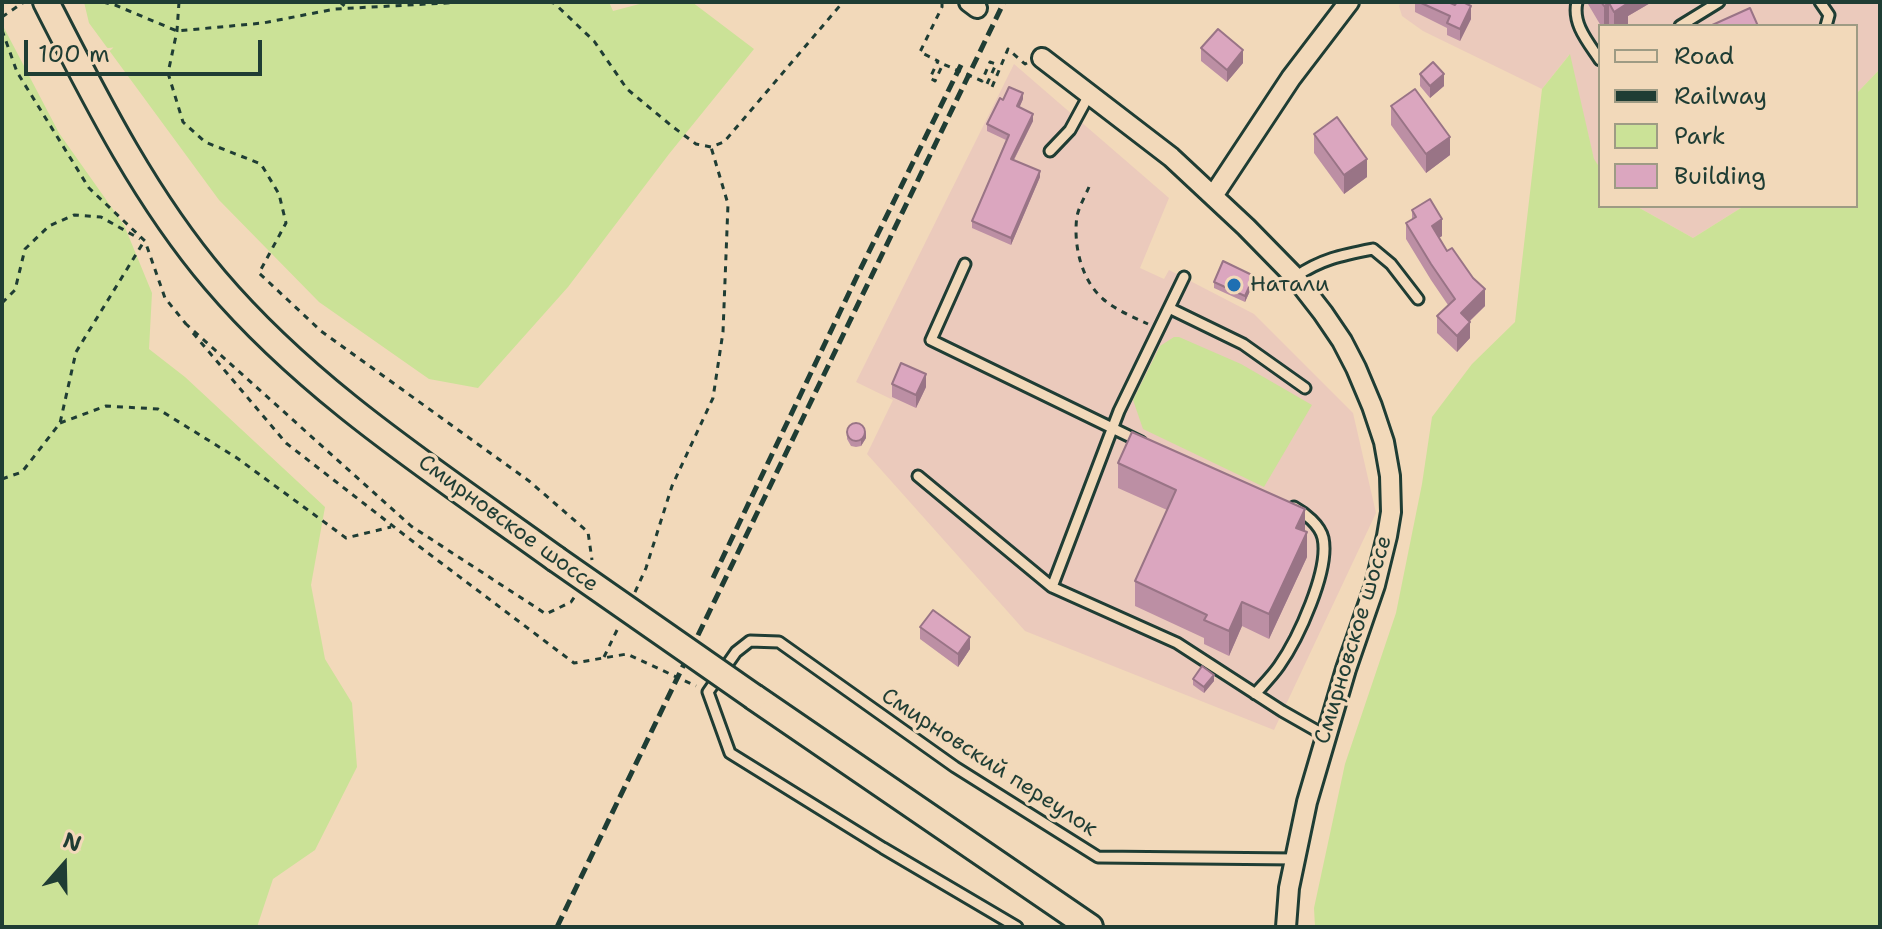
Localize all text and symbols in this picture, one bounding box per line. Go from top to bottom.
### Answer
scale bar [28,24,266,74]
legend [1598,24,1858,208]
text: 100 m [38,38,110,70]
text: Road [1674,40,1734,72]
text: Railway [1674,80,1767,112]
text: Park [1674,120,1726,152]
text: Building [1674,160,1766,192]
place label: Натали [1250,272,1329,298]
marker: Натали [1225,276,1243,294]
street label: Смирновское шоссе [413,450,603,598]
street label: Смирновское шоссе [1310,533,1398,747]
street label: Смирновский переулок [876,683,1102,843]
north arrow [24,825,104,905]
text: N [59,825,86,859]

